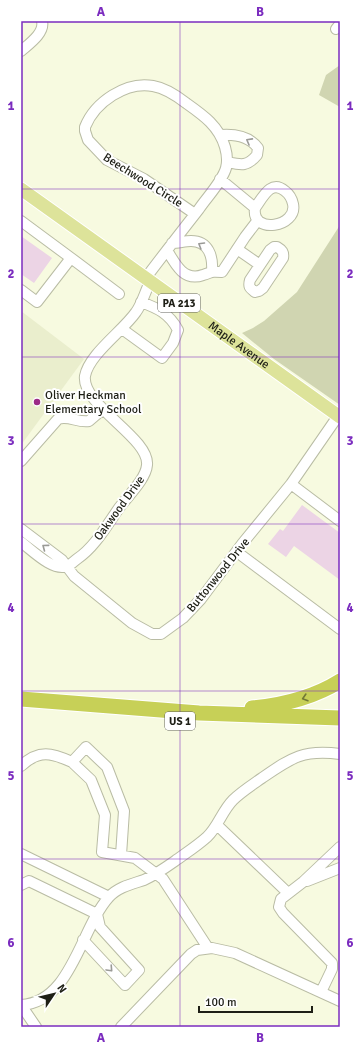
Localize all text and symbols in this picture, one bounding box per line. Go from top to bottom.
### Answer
text: A [97,4,106,20]
text: B [256,4,264,20]
text: 1 [7,98,15,114]
text: 1 [346,98,354,114]
one-way arrow [246,138,253,145]
street label: Beechwood Circle [100,150,185,211]
one-way arrow [198,243,205,250]
text: 2 [7,266,15,282]
text: 2 [346,266,354,282]
road number: PA 213 [158,294,200,312]
street label: Maple Avenue [205,318,272,372]
place label: Oliver Heckman Elementary School [45,388,142,417]
marker: Oliver Heckman Elementary School [32,397,42,407]
text: 3 [7,433,15,449]
text: 3 [346,433,354,449]
street label: Oakwood Drive [91,473,148,544]
street label: Buttonwood Drive [184,535,253,616]
one-way arrow [42,544,49,551]
text: 4 [7,600,15,616]
text: 4 [346,600,354,616]
one-way arrow [301,693,308,702]
road number: US 1 [165,712,195,730]
text: 5 [7,768,15,784]
text: 5 [346,768,354,784]
text: 6 [7,935,15,951]
text: 6 [346,935,354,951]
one-way arrow [105,964,112,971]
north arrow [34,974,74,1014]
text: N [54,982,69,995]
scale bar [199,988,312,1014]
text: 100 m [205,995,237,1010]
text: A [97,1030,106,1046]
text: B [256,1030,264,1046]

